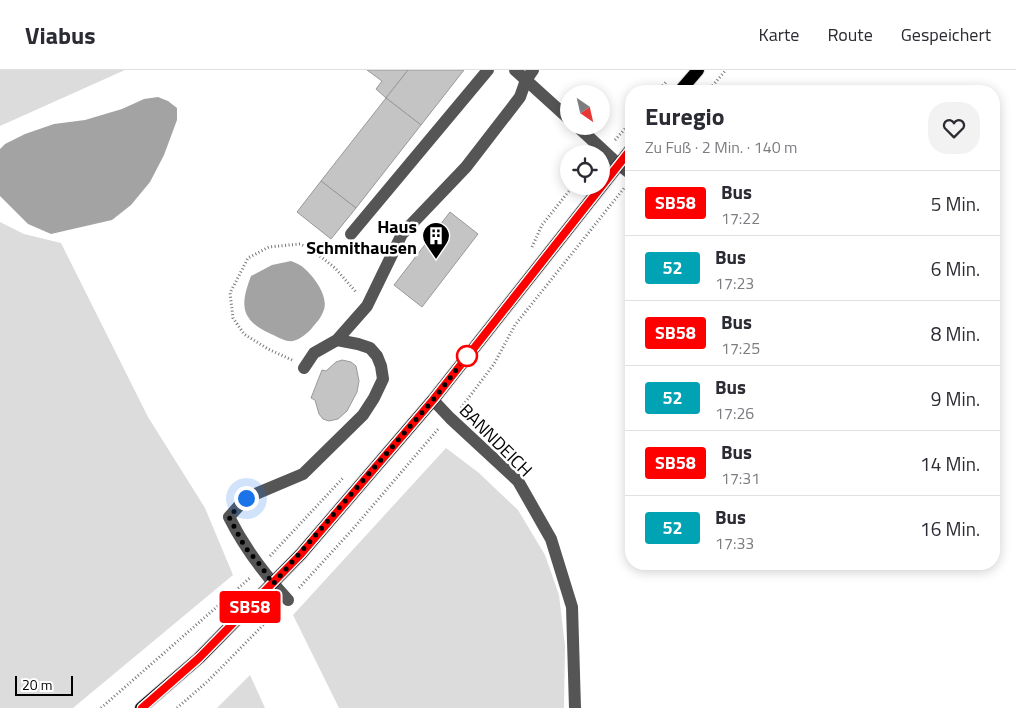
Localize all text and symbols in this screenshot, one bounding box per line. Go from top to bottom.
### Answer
text: Viabus [25,17,96,53]
text: Karte [758,21,799,48]
text: Route [827,21,873,48]
text: Gespeichert [901,21,991,48]
north arrow [560,85,610,135]
map controls [560,85,610,195]
text: Euregio [645,98,725,134]
button: heart [928,102,980,154]
text: Zu Fuß · 2 Min. · 140 m [645,135,798,159]
button: locate [560,145,610,195]
text: Bus [721,177,752,206]
text: SB58 [655,189,696,216]
text: 5 Min. [931,189,980,218]
text: 17:22 [721,206,760,230]
place label: Haus Schmithausen [306,213,417,261]
building icon: Haus Schmithausen [421,221,451,260]
text: Bus [715,242,746,271]
text: 52 [662,254,683,281]
text: 6 Min. [931,254,980,283]
text: 17:23 [715,271,754,295]
text: Bus [721,307,752,336]
text: SB58 [655,319,696,346]
text: 8 Min. [931,319,980,348]
text: 17:25 [721,336,760,360]
unlabelled marker [456,345,478,367]
text: Bus [715,372,746,401]
text: 52 [662,384,683,411]
text: 9 Min. [931,384,980,413]
street label: BANNDEICH [453,397,539,483]
text: 17:26 [715,401,754,425]
text: Bus [721,437,752,466]
text: SB58 [655,449,696,476]
text: 14 Min. [920,449,980,478]
text: 17:31 [721,466,760,490]
your location [234,486,259,511]
text: Bus [715,502,746,531]
text: 52 [662,514,683,541]
text: 16 Min. [920,514,980,543]
text: 17:33 [715,531,754,555]
line badge: SB58 [215,591,285,623]
text: SB58 [230,593,270,620]
scale bar [15,673,72,696]
text: 20 m [22,674,52,695]

